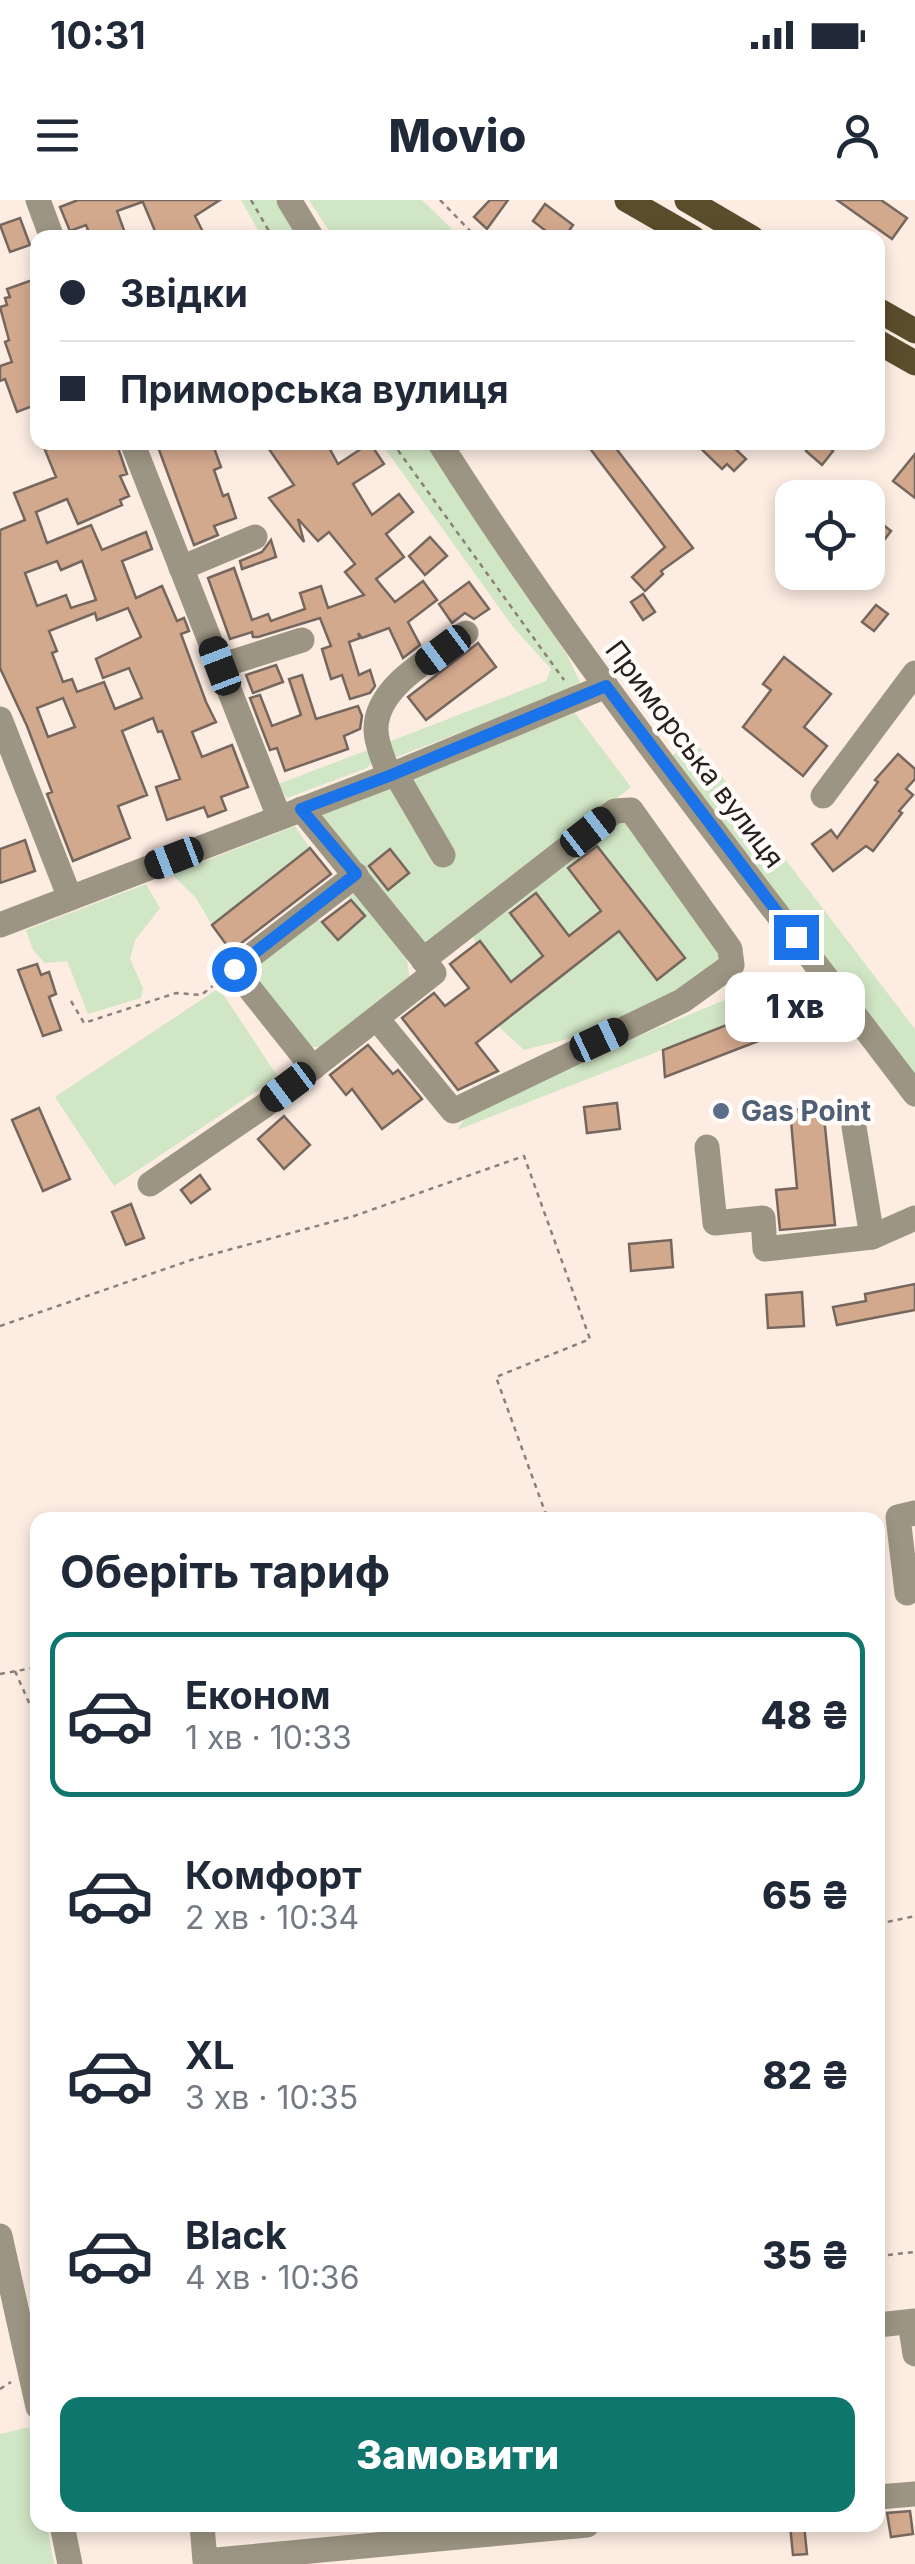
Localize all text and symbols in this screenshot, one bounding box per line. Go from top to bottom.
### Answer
text: 10:31 [50,12,146,58]
icon: menu [30,108,85,163]
text: Movio [389,108,526,163]
icon: person [830,108,885,163]
text: Звідки [120,270,248,316]
text: Приморська вулиця [120,366,509,412]
map controls [775,480,885,590]
button: locate [775,480,885,590]
car [410,620,476,680]
car [195,633,245,699]
street label: Приморська вулиця [598,634,792,874]
car [555,802,621,862]
car [141,833,207,883]
route end [774,915,819,960]
route start [212,947,257,992]
callout: 1 хв [726,972,866,1042]
text: 1 хв [766,987,824,1026]
car [565,1014,633,1066]
car [255,1057,321,1117]
place label: Gas Point [741,1094,871,1128]
marker: Gas Point [710,1100,732,1122]
text: Оберіть тариф [60,1544,390,1599]
icon: car [65,1670,155,1760]
text: Економ [185,1672,331,1718]
text: 48 ₴ [761,1692,850,1738]
text: 1 хв · 10:33 [185,1718,352,1757]
icon: car [65,1850,155,1940]
text: Комфорт [185,1852,362,1898]
text: 65 ₴ [762,1872,850,1918]
text: 2 хв · 10:34 [185,1898,359,1937]
icon: car [65,2030,155,2120]
text: XL [185,2032,235,2078]
text: 82 ₴ [763,2052,850,2098]
text: 3 хв · 10:35 [185,2078,358,2117]
icon: car [65,2210,155,2300]
text: Black [185,2212,287,2258]
text: 35 ₴ [762,2232,850,2278]
text: 4 хв · 10:36 [185,2258,359,2297]
button: Замовити [60,2397,855,2512]

